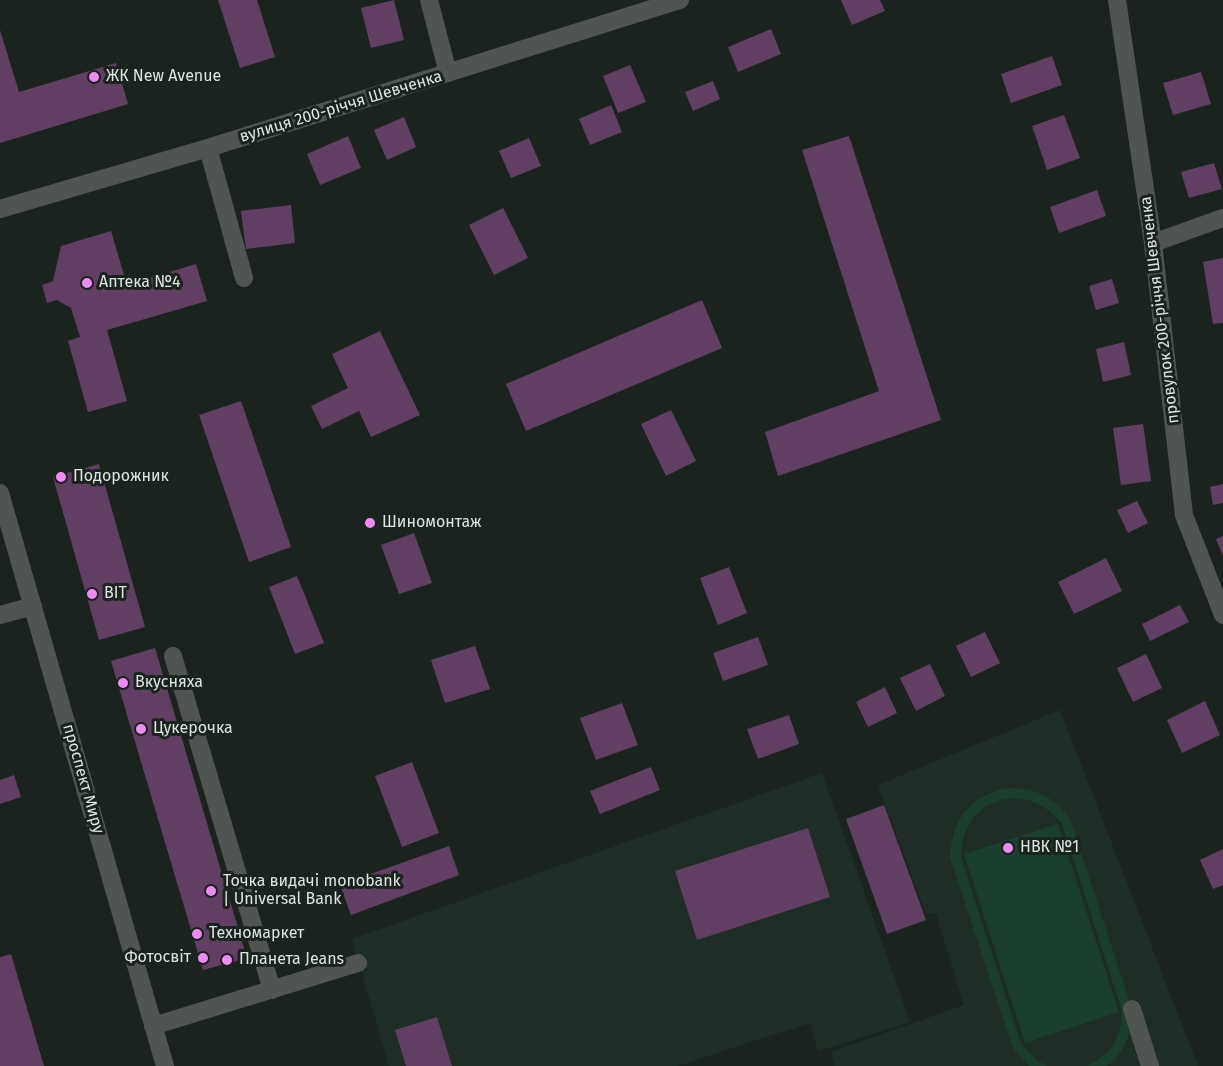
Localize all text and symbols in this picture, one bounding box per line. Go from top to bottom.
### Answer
place label: ЖК New Avenue [106,67,221,87]
street label: вулиця 200-річчя Шевченка [237,67,445,147]
marker: ЖК New Avenue [87,70,101,84]
street label: провулок 200-річчя Шевченка [1137,195,1183,425]
place label: Аптека №4 [99,273,181,293]
marker: Аптека №4 [80,276,94,290]
place label: Подорожник [73,467,169,487]
marker: Подорожник [54,470,68,484]
place label: Шиномонтаж [382,513,482,533]
marker: Шиномонтаж [363,516,377,530]
place label: ВІТ [104,584,127,604]
marker: ВІТ [85,587,99,601]
place label: Вкусняха [135,673,203,693]
marker: Вкусняха [116,676,130,690]
place label: Цукерочка [153,719,233,739]
street label: проспект Миру [58,722,108,836]
marker: Цукерочка [134,722,148,736]
place label: НВК №1 [1020,838,1079,858]
marker: НВК №1 [1001,841,1015,855]
place label: Точка видачі monobank | Universal Bank [223,872,401,910]
marker: Точка видачі monobank | Universal Bank [204,884,218,898]
place label: Техномаркет [209,924,304,944]
marker: Техномаркет [190,927,204,941]
place label: Фотосвіт [124,948,191,968]
place label: Планета Jeans [239,950,344,970]
marker: Фотосвіт [196,951,210,965]
marker: Планета Jeans [220,953,234,967]

